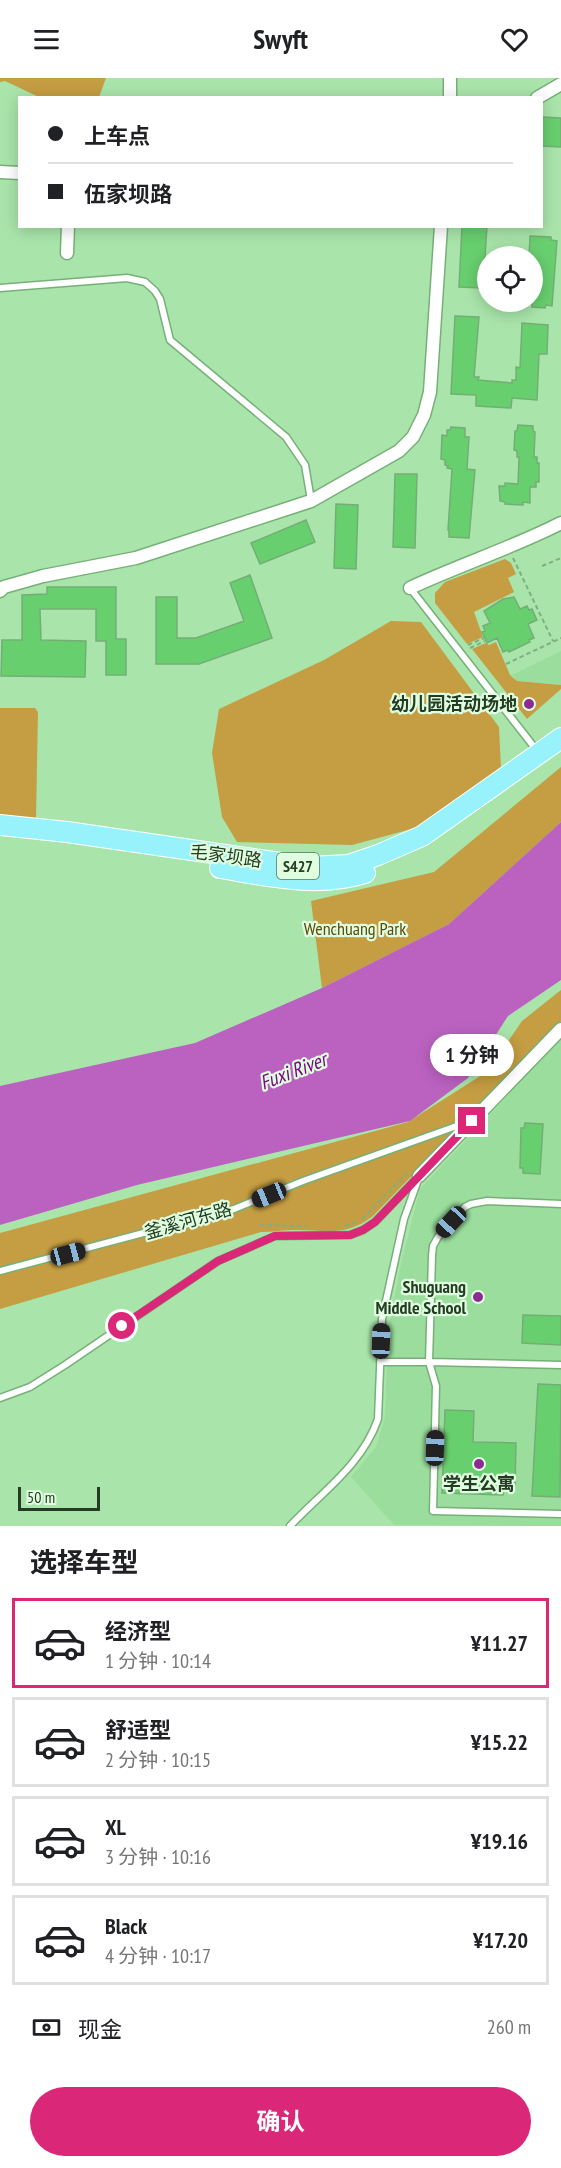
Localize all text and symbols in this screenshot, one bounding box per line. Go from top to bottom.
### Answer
text: Swyft [253,22,308,56]
icon: menu [30,23,63,56]
icon: heart [498,23,531,56]
text: 上车点 [84,122,150,150]
text: 伍家坝路 [84,180,172,208]
map controls [477,246,543,312]
button: locate [477,246,543,312]
place label: 幼儿园活动场地 [391,692,517,715]
marker: 幼儿园活动场地 [522,697,536,711]
street label: 毛家坝路 [189,839,263,872]
road number: S427 [277,853,319,879]
park label: Wenchuang Park [304,917,406,940]
callout: 1 分钟 [430,1034,514,1076]
text: 1 分钟 [445,1042,499,1068]
water label: Fuxi River [256,1046,332,1096]
route end [458,1107,485,1134]
car [249,1180,289,1210]
street label: 釜溪河东路 [141,1197,234,1244]
car [432,1203,470,1241]
car [48,1241,88,1267]
place label: Shuguang Middle School [376,1275,467,1319]
marker: Shuguang Middle School [471,1290,485,1304]
route start [108,1312,135,1339]
car [371,1323,391,1359]
car [425,1430,445,1466]
marker: 学生公寓 [472,1457,486,1471]
place label: 学生公寓 [443,1472,515,1495]
scale bar [18,1484,100,1512]
text: 50 m [27,1487,55,1507]
text: 选择车型 [30,1545,138,1579]
icon: car [33,1616,87,1670]
text: 经济型 [105,1617,171,1645]
text: ¥11.27 [471,1629,528,1657]
text: 1 分钟 · 10:14 [105,1648,211,1674]
icon: car [33,1715,87,1769]
text: 舒适型 [105,1716,171,1744]
text: ¥15.22 [471,1728,528,1756]
text: 2 分钟 · 10:15 [105,1747,211,1773]
text: XL [105,1813,126,1841]
icon: car [33,1814,87,1868]
text: ¥19.16 [471,1827,528,1855]
text: 3 分钟 · 10:16 [105,1844,211,1870]
text: Black [105,1912,147,1940]
icon: car [33,1913,87,1967]
text: ¥17.20 [473,1926,528,1954]
text: 4 分钟 · 10:17 [105,1943,211,1969]
icon: cash [30,2011,63,2044]
text: 260 m [487,2014,531,2040]
text: 现金 [78,2015,122,2043]
button: 确认 [30,2087,531,2156]

